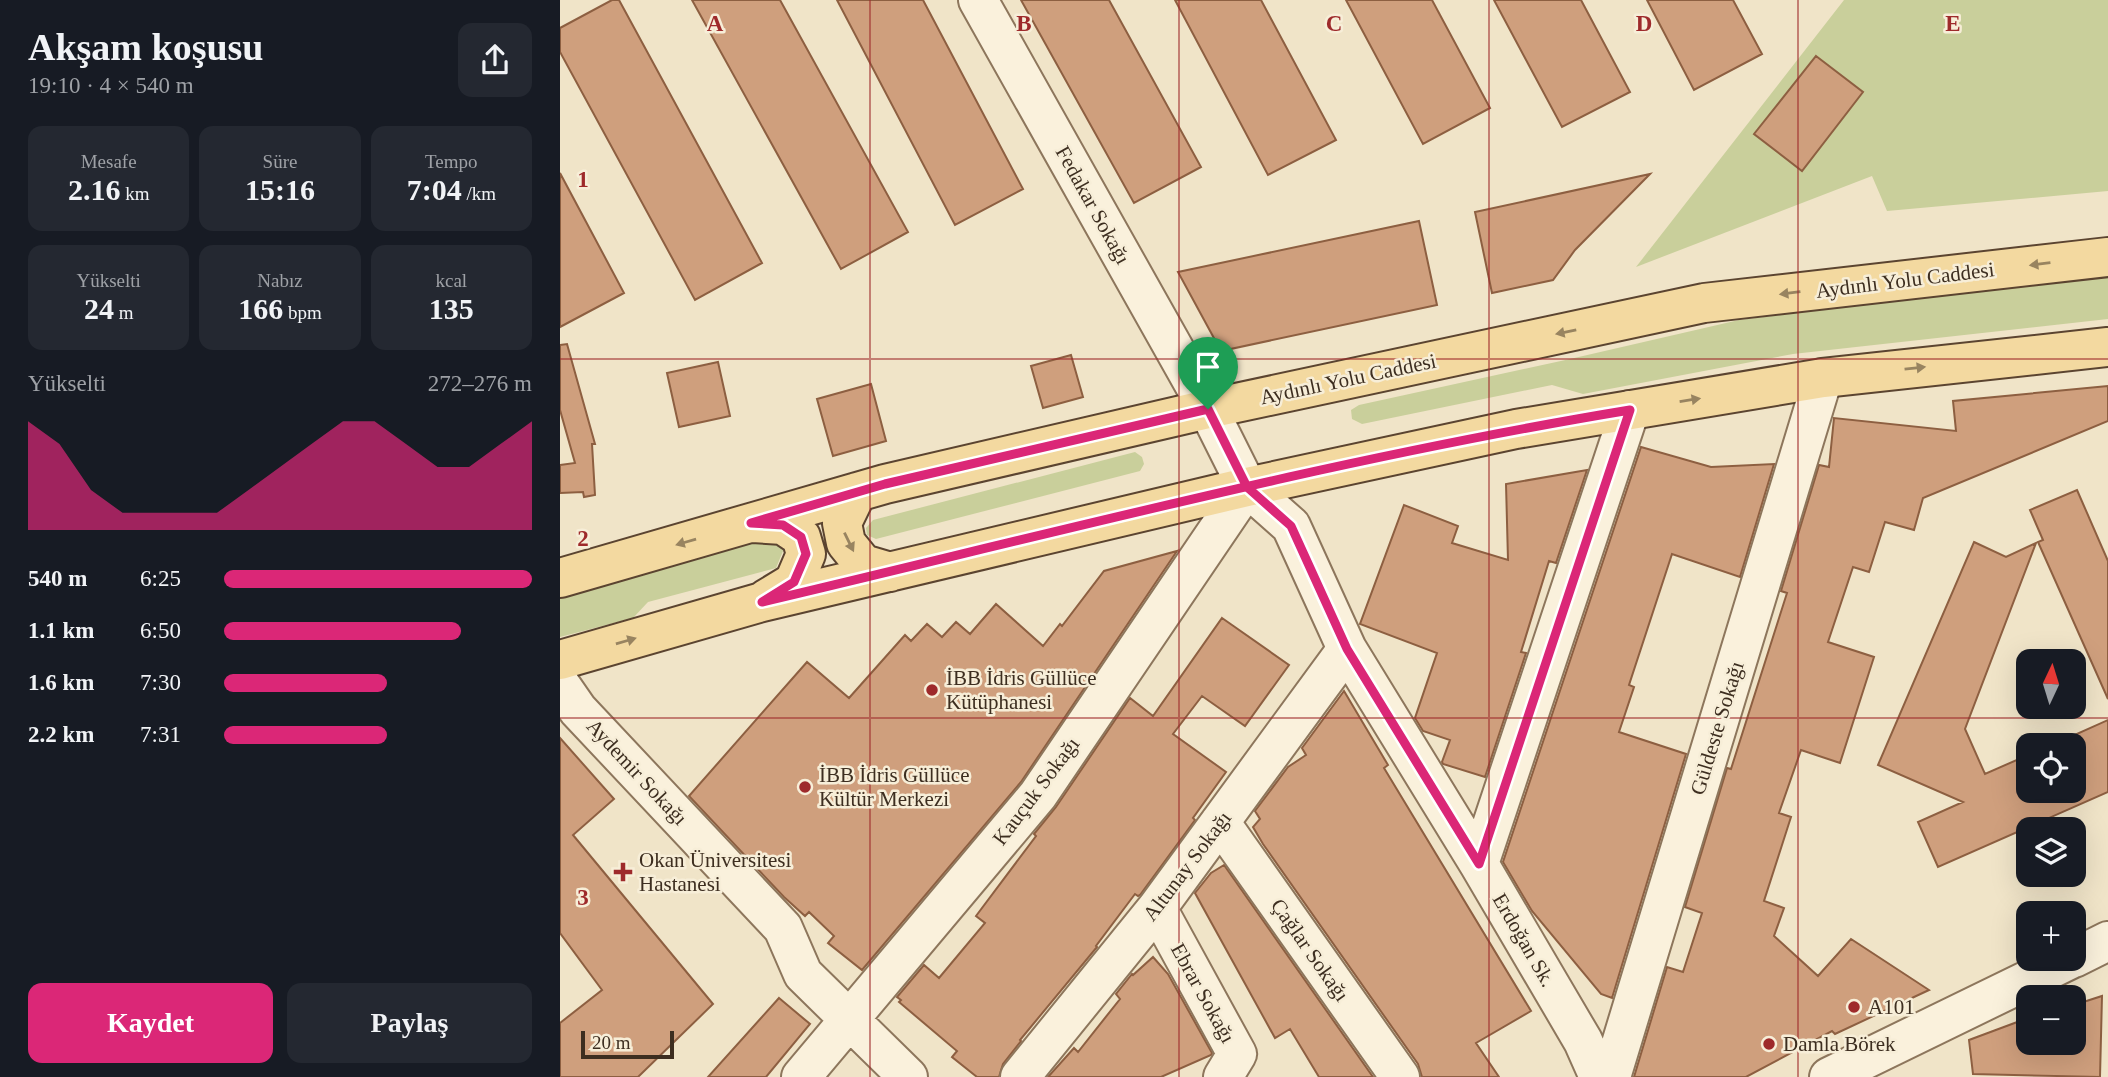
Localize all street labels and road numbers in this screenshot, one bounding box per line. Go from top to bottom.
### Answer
street label: Fedakar Sokağı [1051,142,1135,268]
street label: Aydınlı Yolu Caddesi [1814,257,1996,303]
street label: Aydınlı Yolu Caddesi [1258,349,1438,409]
street label: Güldeste Sokağı [1685,658,1749,798]
street label: Aydemir Sokağı [582,714,692,830]
street label: Kauçuk Sokağı [988,732,1084,850]
street label: Altunay Sokağı [1138,806,1236,926]
street label: Erdoğan Sk. [1488,889,1560,991]
street label: Çağlar Sokağı [1266,894,1354,1006]
street label: Ebrar Sokağı [1166,939,1240,1047]

